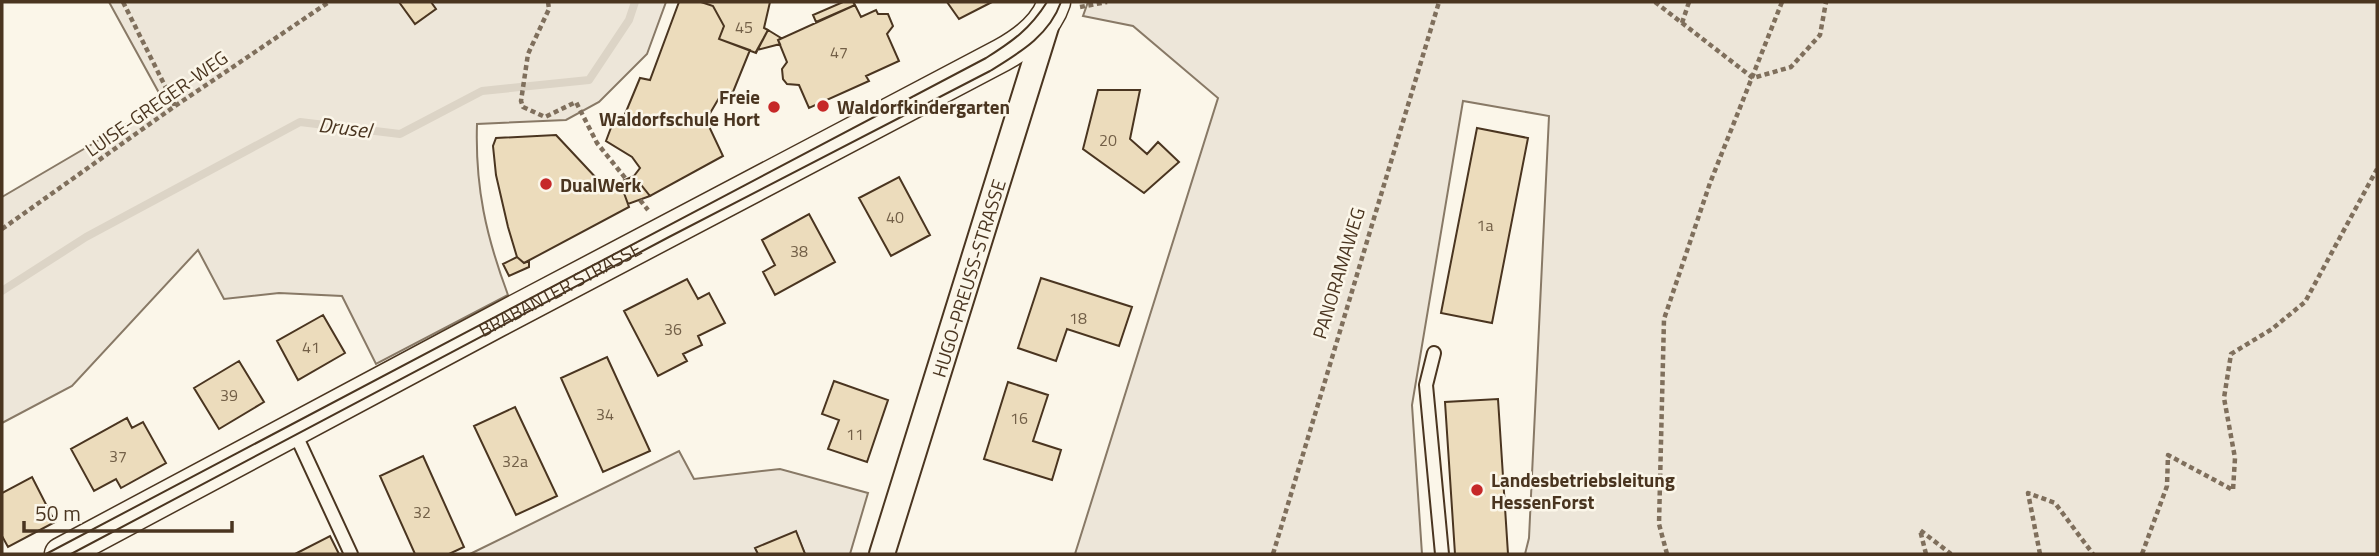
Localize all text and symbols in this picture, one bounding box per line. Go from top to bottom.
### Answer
house number: 45 [735,15,753,39]
house number: 47 [830,40,848,64]
street label: LUISE-GREGER-WEG [79,43,233,163]
place label: Freie Waldorfschule Hort [599,82,760,133]
place label: Waldorfkindergarten [837,92,1010,121]
marker: Waldorfkindergarten [815,98,831,114]
marker: Freie Waldorfschule Hort [766,99,782,115]
water label: Drusel [317,108,376,146]
house number: 20 [1099,128,1117,152]
place label: DualWerk [560,170,642,199]
street label: HUGO-PREUSS-STRASSE [923,175,1012,381]
marker: DualWerk [538,176,554,192]
street label: PANORAMAWEG [1304,204,1372,342]
house number: 40 [886,205,904,229]
house number: 1a [1477,213,1493,237]
street label: BRABANTER STRASSE [473,233,646,343]
house number: 38 [790,239,808,263]
house number: 18 [1069,306,1087,330]
house number: 36 [664,317,682,341]
house number: 41 [302,335,320,359]
house number: 39 [220,383,238,407]
house number: 34 [596,402,614,426]
house number: 16 [1010,406,1028,430]
house number: 11 [846,422,864,446]
house number: 37 [109,444,127,468]
house number: 32a [502,449,528,473]
place label: Landesbetriebsleitung HessenForst [1491,465,1675,516]
marker: Landesbetriebsleitung HessenForst [1469,482,1485,498]
scale bar [24,490,233,534]
text: 50 m [35,497,81,529]
house number: 32 [413,500,431,524]

